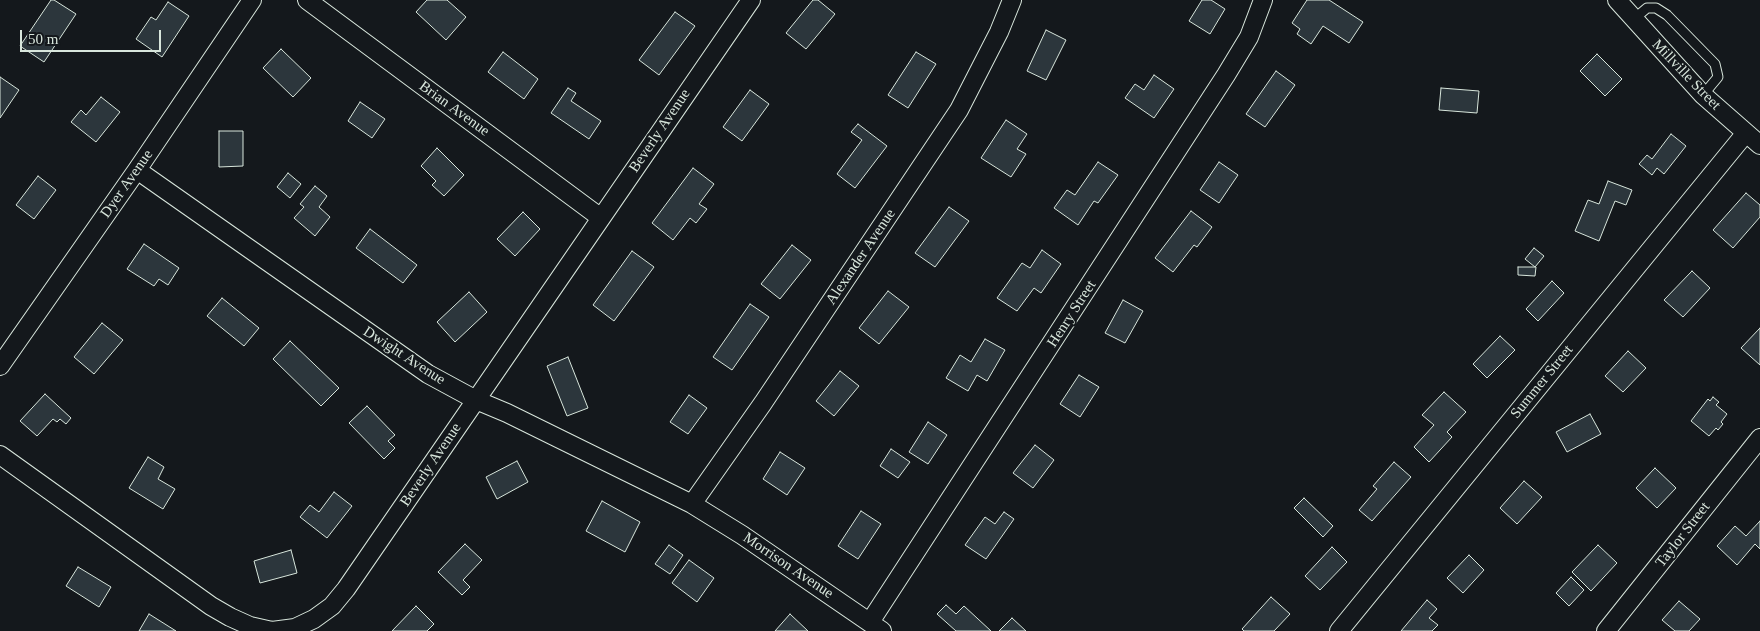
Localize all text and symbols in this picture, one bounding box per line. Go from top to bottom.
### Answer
scale bar [22,20,164,52]
text: 50 m [28,31,58,47]
street label: Millville Street [1648,36,1724,114]
street label: Brian Avenue [415,77,493,141]
street label: Beverly Avenue [625,86,695,176]
street label: Dyer Avenue [97,146,157,222]
street label: Alexander Avenue [822,206,900,308]
street label: Henry Street [1044,277,1100,351]
street label: Dwight Avenue [360,323,448,389]
street label: Summer Street [1507,342,1577,422]
street label: Beverly Avenue [396,420,466,510]
street label: Taylor Street [1652,499,1714,571]
street label: Morrison Avenue [739,529,837,603]

